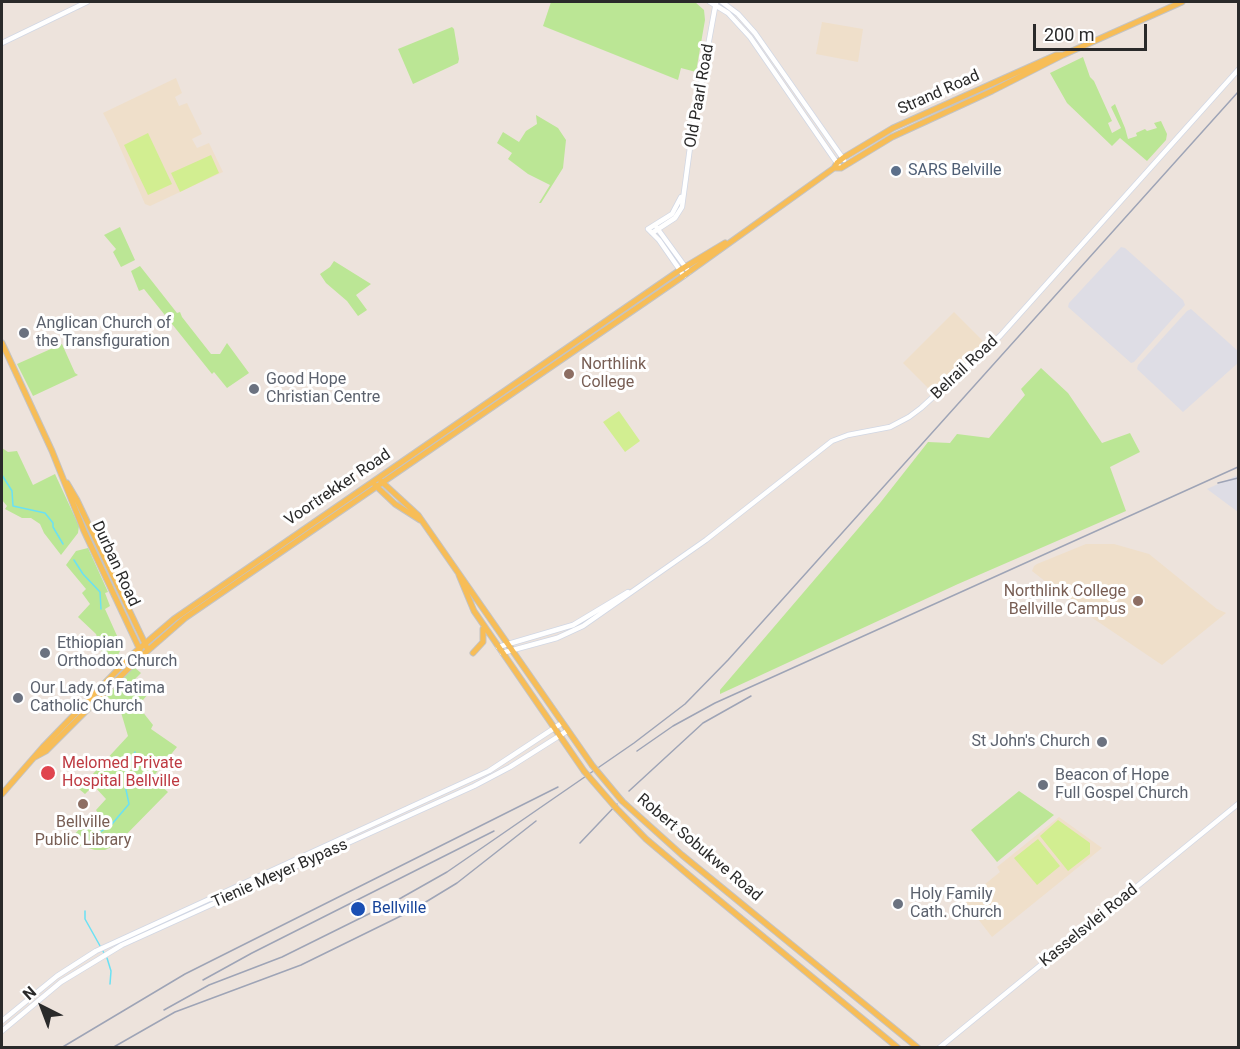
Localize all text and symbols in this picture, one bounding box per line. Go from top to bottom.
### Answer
scale bar [1036,12,1150,50]
text: 200 m [1044,24,1095,45]
street label: Old Paarl Road [681,42,719,150]
street label: Strand Road [895,67,983,119]
place label: SARS Belville [908,161,1002,181]
marker: SARS Belville [889,164,903,178]
place label: Anglican Church of the Transfiguration [36,314,171,352]
marker: Anglican Church of the Transfiguration [17,326,31,340]
street label: Belrail Road [928,332,1002,404]
place label: Northlink College [581,355,646,393]
marker: Northlink College [562,367,576,381]
place label: Good Hope Christian Centre [266,370,380,408]
marker: Good Hope Christian Centre [247,382,261,396]
street label: Voortrekker Road [281,446,395,530]
street label: Durban Road [87,518,143,610]
place label: Northlink College Bellville Campus [1004,582,1126,620]
marker: Northlink College Bellville Campus [1131,594,1145,608]
place label: Ethiopian Orthodox Church [57,634,177,672]
marker: Ethiopian Orthodox Church [38,646,52,660]
place label: Our Lady of Fatima Catholic Church [30,679,165,717]
marker: Our Lady of Fatima Catholic Church [11,691,25,705]
place label: St John's Church [972,732,1090,752]
marker: St John's Church [1095,735,1109,749]
place label: Melomed Private Hospital Bellville [62,754,182,792]
marker: Melomed Private Hospital Bellville [39,764,57,782]
place label: Beacon of Hope Full Gospel Church [1055,766,1188,804]
marker: Beacon of Hope Full Gospel Church [1036,778,1050,792]
street label: Robert Sobukwe Road [633,790,765,906]
marker: Bellville Public Library [76,797,90,811]
place label: Bellville Public Library [35,813,131,851]
street label: Tienie Meyer Bypass [209,835,351,913]
street label: Kasselsvlei Road [1036,881,1142,971]
place label: Holy Family Cath. Church [910,885,1002,923]
marker: Holy Family Cath. Church [891,897,905,911]
place label: Bellville [372,899,426,919]
marker: Bellville [349,900,367,918]
north arrow [12,977,72,1037]
text: N [19,982,40,1004]

